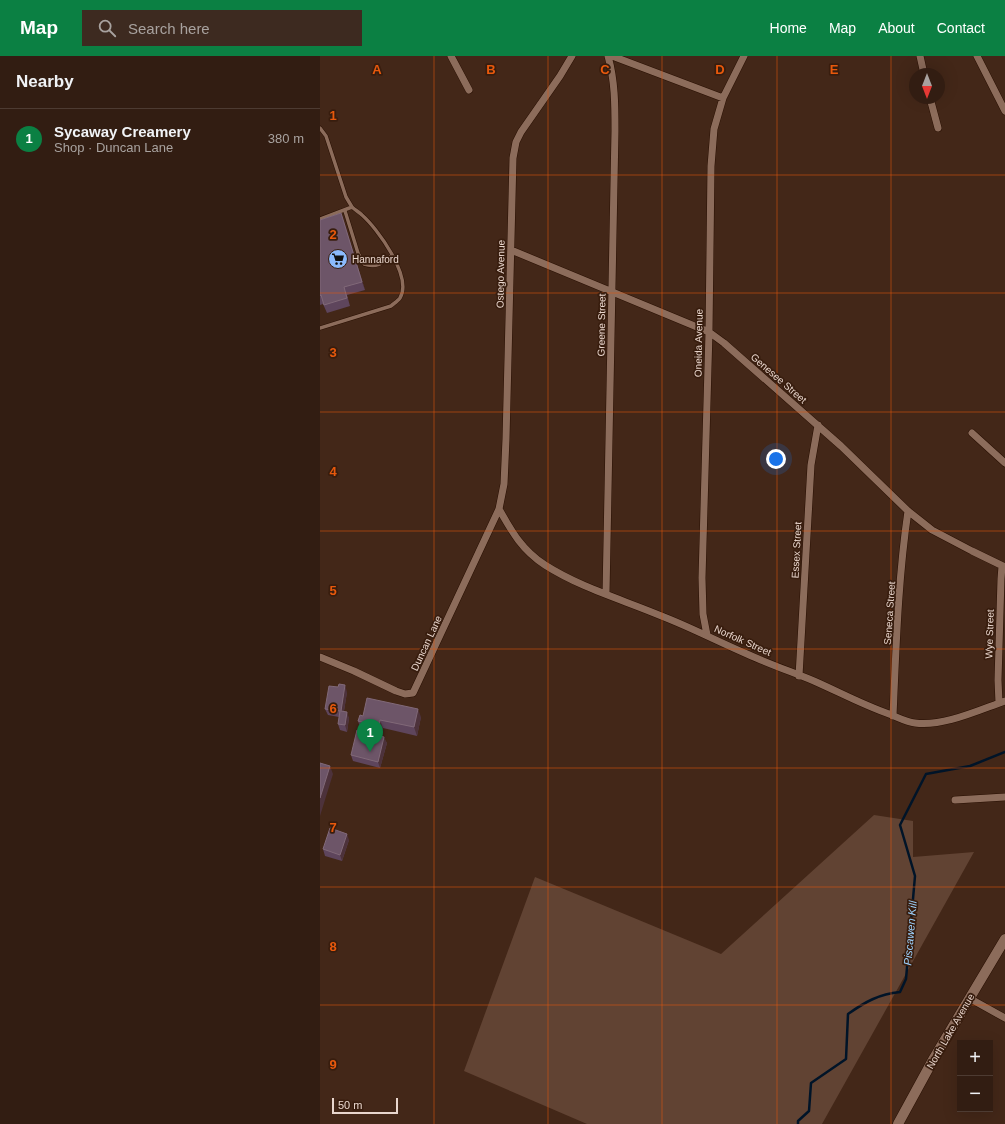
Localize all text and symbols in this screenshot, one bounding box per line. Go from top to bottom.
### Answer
search box [82,10,362,46]
text: Map [20,17,58,38]
icon: search [96,17,118,39]
text: Search here [128,20,210,37]
text: Home [770,20,807,36]
text: Map [829,20,856,36]
text: About [878,20,915,36]
text: Contact [937,20,985,36]
text: A [372,62,382,77]
text: B [486,62,496,77]
text: C [600,62,610,77]
text: D [715,62,725,77]
text: E [830,62,839,77]
north arrow [909,68,945,104]
text: Nearby [16,72,74,91]
text: 1 [329,108,337,123]
text: Sycaway Creamery [54,123,191,140]
text: 1 [25,131,33,146]
text: 380 m [268,131,304,146]
text: Shop · Duncan Lane [54,140,173,155]
text: 2 [329,227,337,242]
street label: Ostego Avenue [494,239,507,308]
supermarket icon: Hannaford [327,248,349,270]
place label: Hannaford [352,254,399,265]
street label: Greene Street [595,293,608,357]
street label: Oneida Avenue [692,308,705,377]
text: 3 [329,345,337,360]
street label: Genesee Street [749,351,809,406]
your location [766,449,786,469]
text: 4 [329,464,337,479]
street label: Essex Street [790,521,803,579]
street label: Seneca Street [882,581,897,645]
text: 5 [329,583,337,598]
street label: Wye Street [983,609,996,659]
street label: Duncan Lane [409,614,444,672]
street label: Norfolk Street [713,623,773,658]
text: 6 [329,701,337,716]
pin: 1 [357,719,383,752]
text: 7 [329,820,337,835]
water label: Piscawen Kill [901,900,919,966]
text: 8 [329,939,337,954]
street label: North Lake Avenue [924,991,977,1071]
map controls [957,1040,993,1112]
button: + [957,1040,993,1076]
text: 9 [329,1057,337,1072]
button: − [957,1076,993,1112]
scale bar [332,1096,398,1115]
text: 50 m [338,1099,362,1111]

